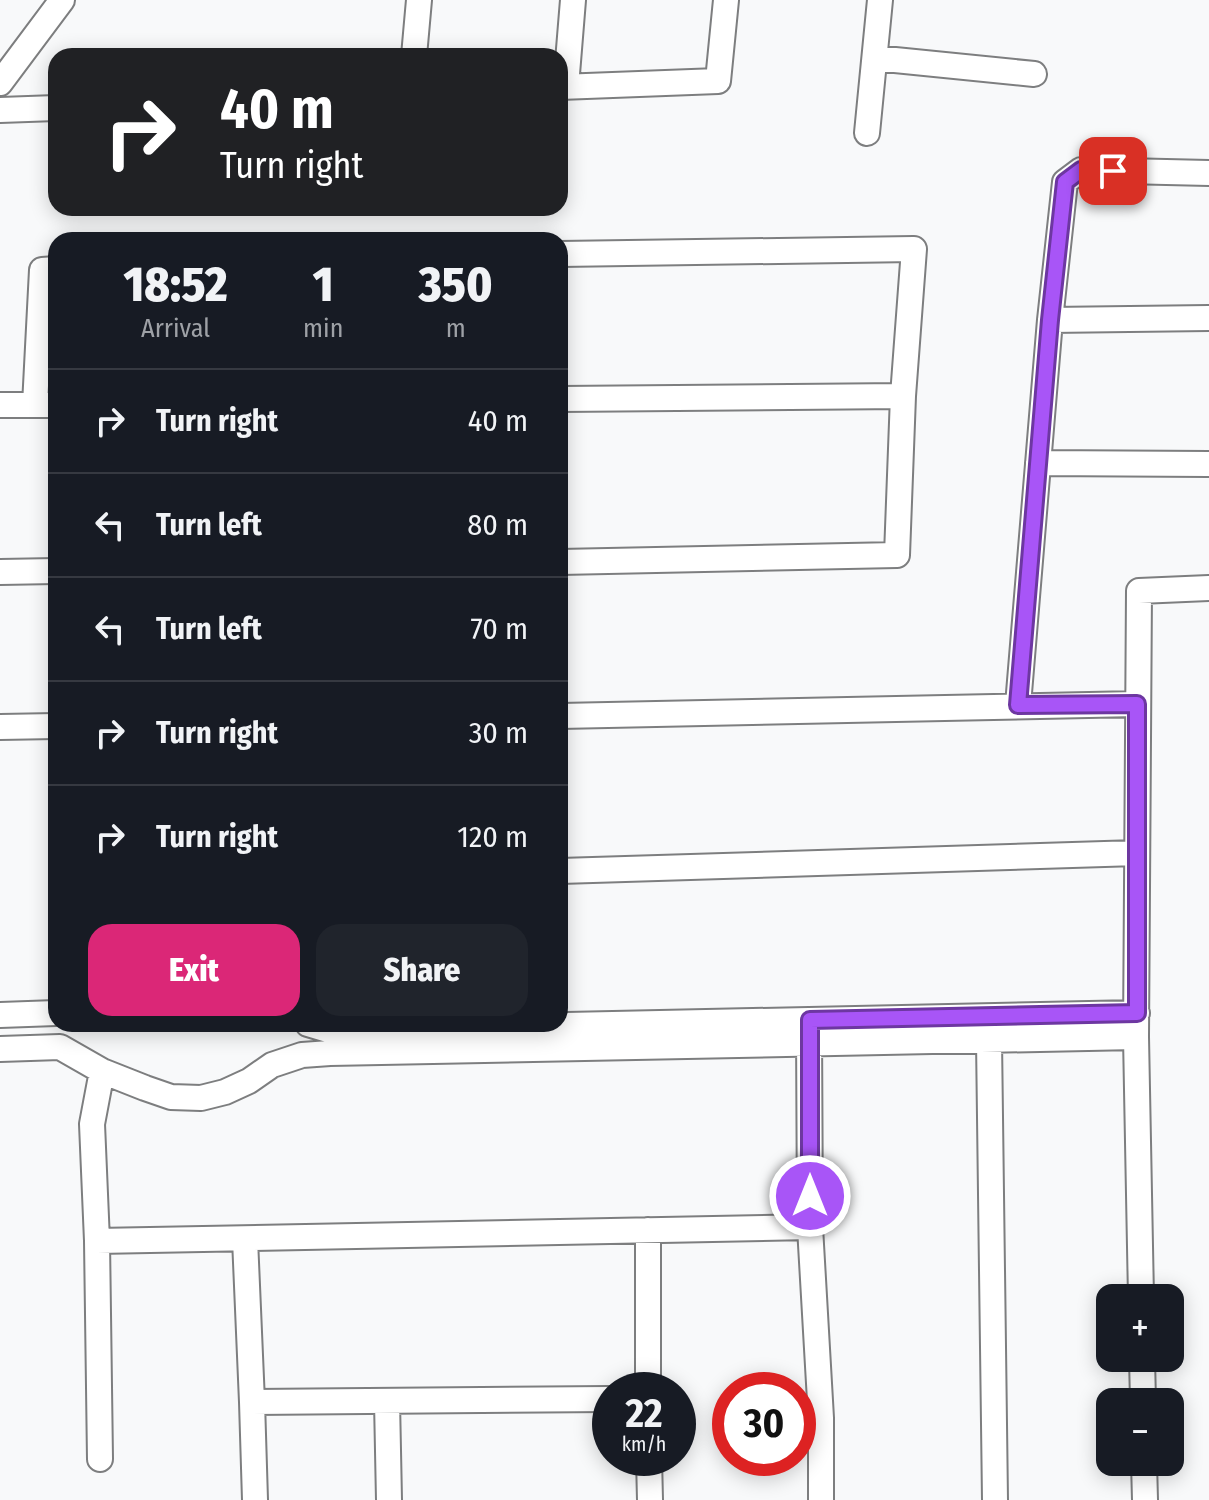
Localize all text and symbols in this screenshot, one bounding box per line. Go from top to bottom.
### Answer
text: 40 m [220,76,334,143]
icon: right [88,80,192,184]
pin [1079,137,1147,205]
text: Turn right [220,144,363,188]
icon: arrive [1091,149,1135,193]
text: 18:52 [123,256,228,314]
text: 1 [313,256,334,314]
text: 350 [419,256,493,314]
text: Arrival [141,313,210,344]
text: min [303,313,343,344]
text: m [446,313,466,344]
icon: right [88,399,132,443]
text: Turn right [156,403,278,439]
text: 40 m [468,403,528,439]
icon: left [88,503,132,547]
text: Turn left [156,507,262,543]
text: 80 m [467,507,528,543]
icon: left [88,607,132,651]
text: Turn left [156,611,262,647]
text: 70 m [470,611,528,647]
icon: right [88,711,132,755]
text: Turn right [156,715,278,751]
text: 30 m [469,715,528,751]
icon: right [88,815,132,859]
text: Turn right [156,819,278,855]
text: 120 m [457,819,528,855]
button: Exit [88,924,300,1016]
button: Share [316,924,528,1016]
position arrow [768,1154,852,1238]
map controls [1096,1284,1184,1476]
button: + [1096,1284,1184,1372]
speed limit sign: 30 [712,1372,816,1476]
button: − [1096,1388,1184,1476]
text: 22 [625,1390,663,1438]
text: km/h [622,1432,666,1456]

